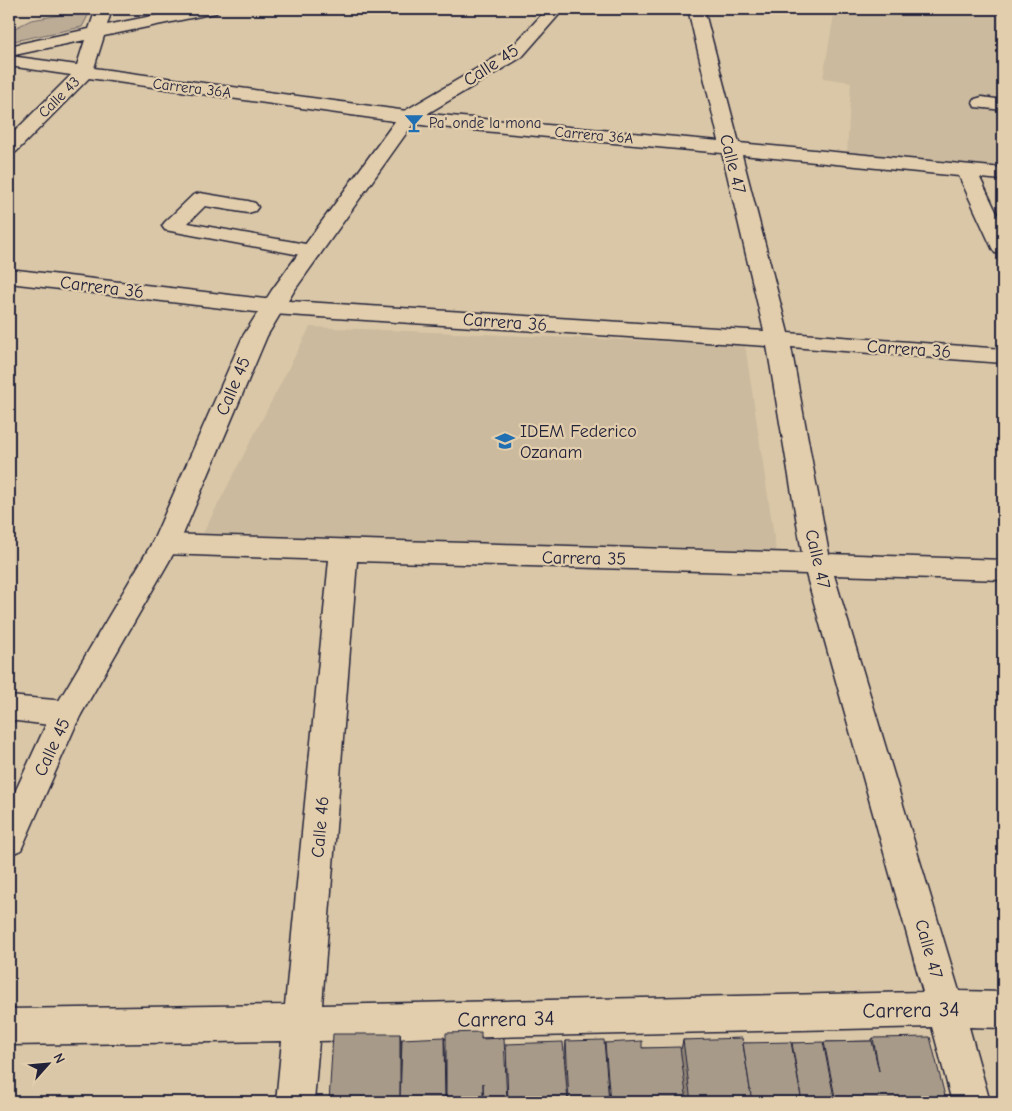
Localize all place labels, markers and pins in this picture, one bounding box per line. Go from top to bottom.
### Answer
bar icon: Pa' onde la mona [403,112,425,134]
place label: Pa' onde la mona [429,114,542,132]
place label: IDEM Federico Ozanam [520,421,637,463]
school or university icon: IDEM Federico Ozanam [494,430,516,452]

